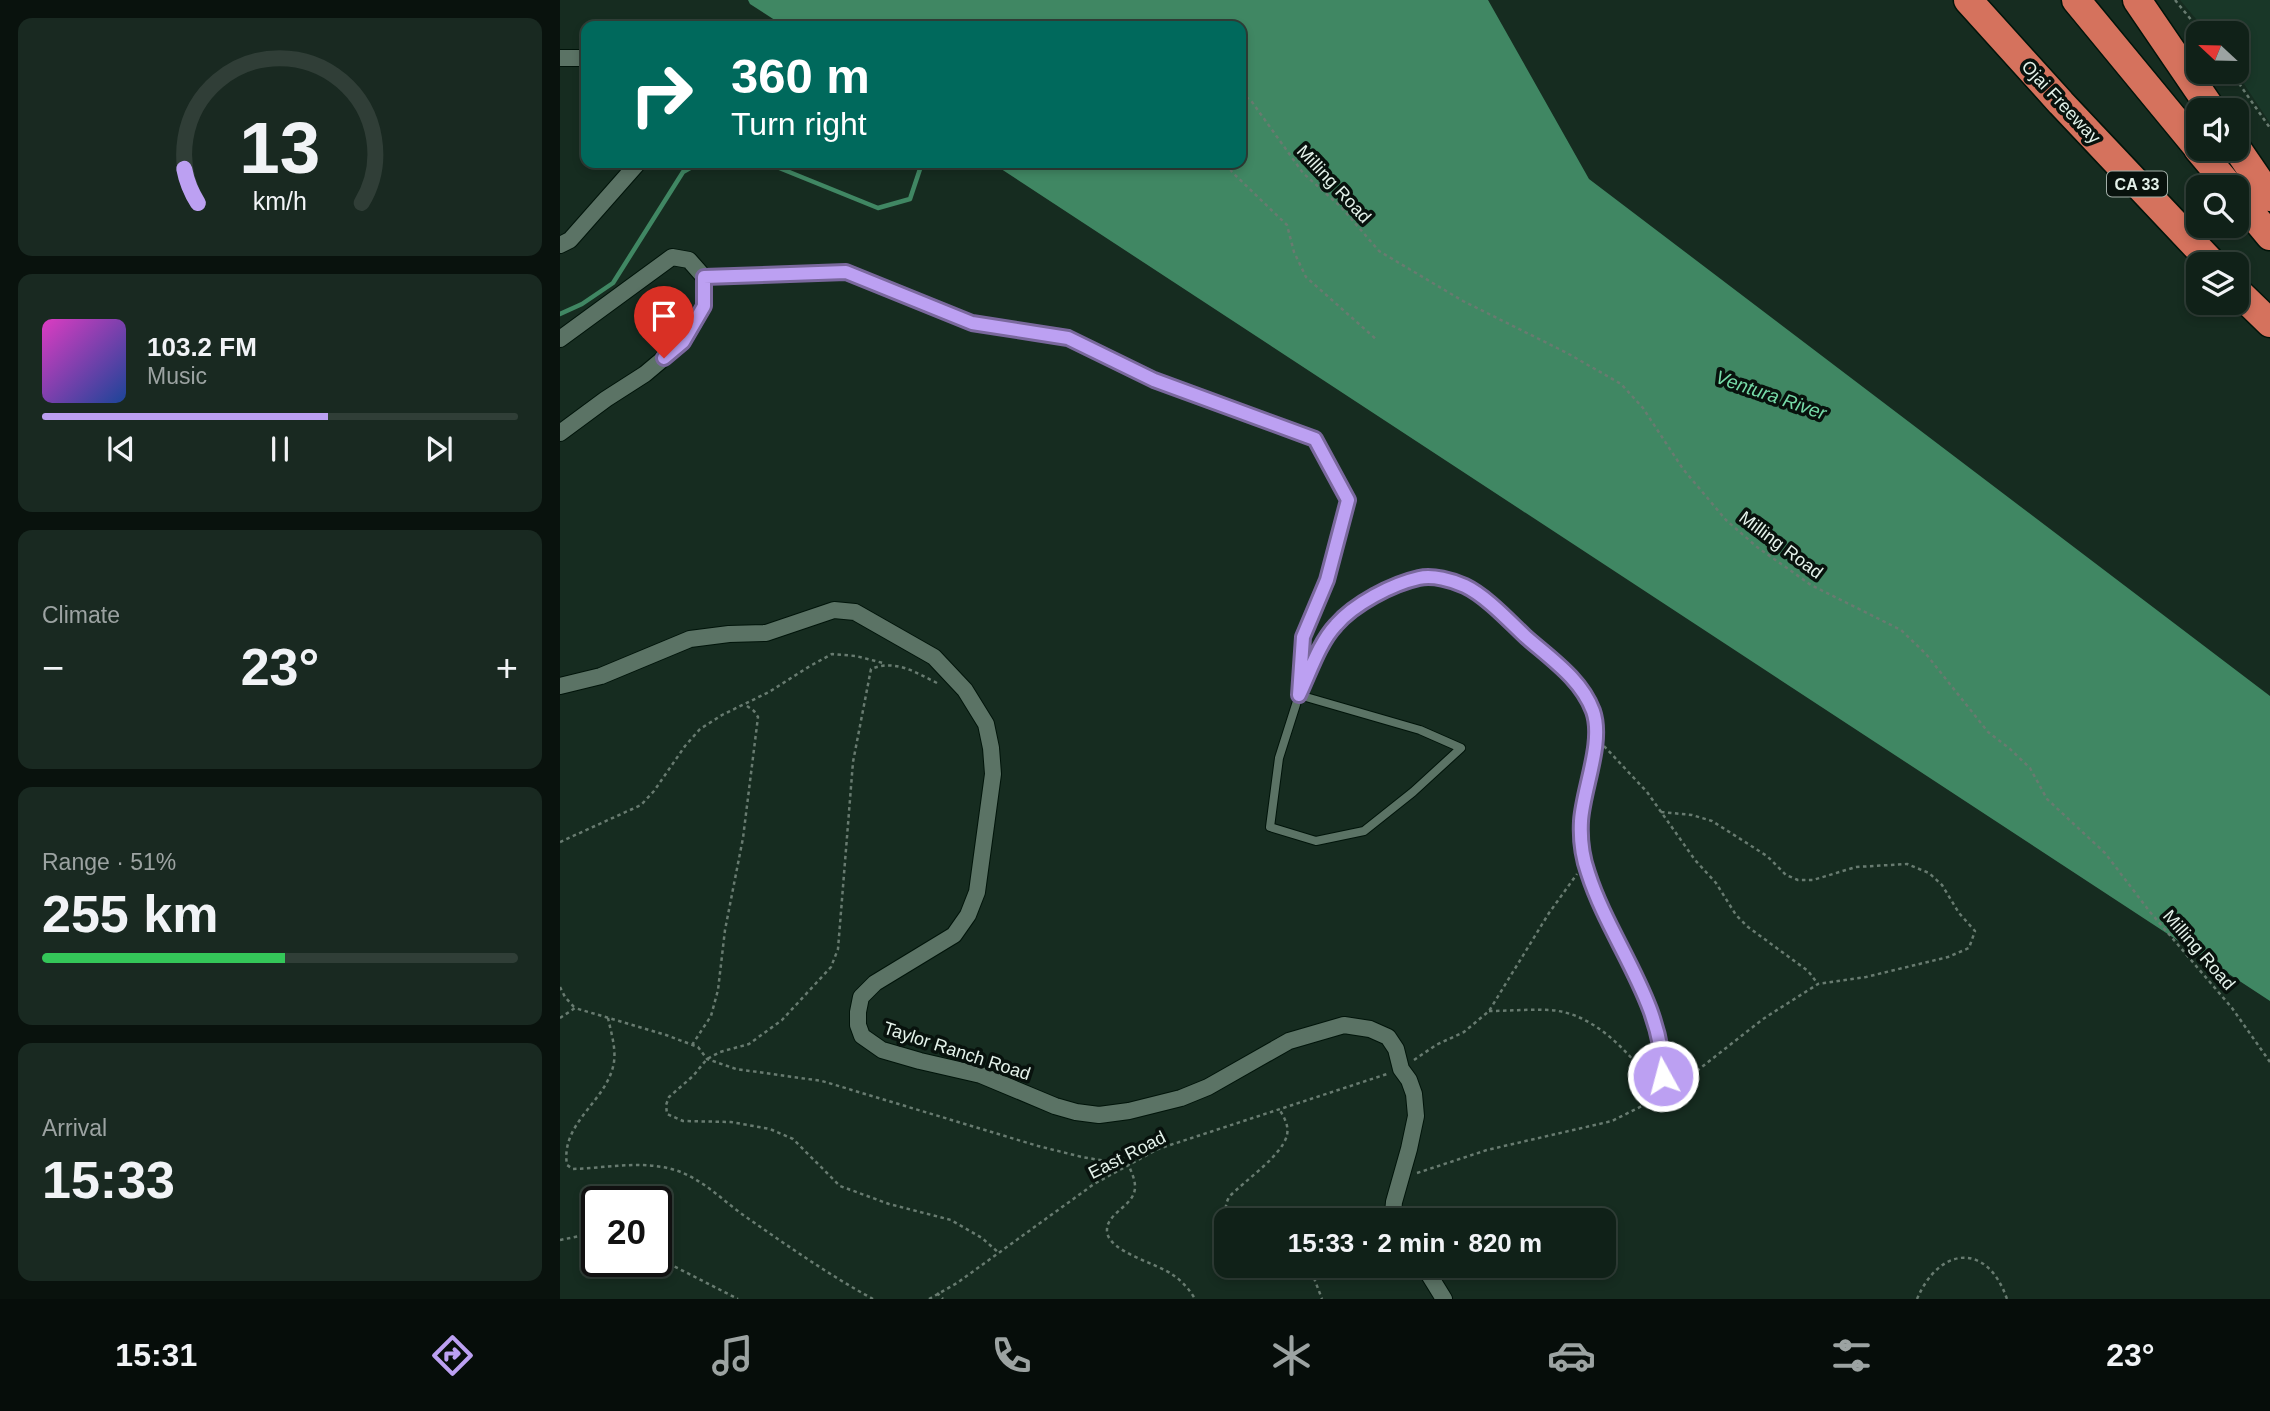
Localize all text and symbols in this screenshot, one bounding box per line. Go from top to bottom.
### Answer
north arrow [2186,21,2249,84]
map controls [2186,21,2249,315]
icon: right [616,49,707,140]
text: 360 m [731,49,870,103]
street label: Ojai Freeway [2018,56,2104,148]
button: sound [2186,98,2249,161]
text: Turn right [731,106,867,142]
text: 13 [240,107,320,188]
street label: Milling Road [1293,141,1375,227]
road number: CA 33 [2107,172,2167,196]
button: search [2186,175,2249,238]
text: km/h [253,187,307,215]
button: layers [2186,252,2249,315]
pin [634,286,694,358]
icon: arrive [645,297,683,335]
text: 103.2 FM [147,332,257,362]
text: Music [147,363,207,389]
water label: Ventura River [1713,366,1830,424]
icon: previous [102,430,140,468]
icon: pause [261,430,299,468]
icon: next [420,430,458,468]
street label: Milling Road [1735,507,1827,583]
text: Climate [42,602,120,628]
text: 23° [241,638,319,696]
text: − [42,647,64,689]
text: + [496,647,518,689]
text: Range · 51% [42,849,176,875]
text: 255 km [42,885,218,943]
street label: Milling Road [2159,906,2239,994]
street label: Taylor Ranch Road [881,1018,1033,1084]
position arrow [1626,1039,1700,1113]
text: Arrival [42,1115,107,1141]
street label: East Road [1085,1127,1169,1183]
text: 15:33 [42,1151,175,1209]
speed limit sign: 20 [581,1186,672,1277]
text: 15:33 · 2 min · 820 m [1288,1228,1542,1258]
icon: directions [428,1331,477,1380]
icon: music [708,1331,757,1380]
icon: phone [987,1331,1036,1380]
icon: climate [1267,1331,1316,1380]
icon: car [1547,1331,1596,1380]
icon: filters [1827,1331,1876,1380]
text: 15:31 [115,1337,197,1373]
text: 23° [2106,1337,2155,1373]

